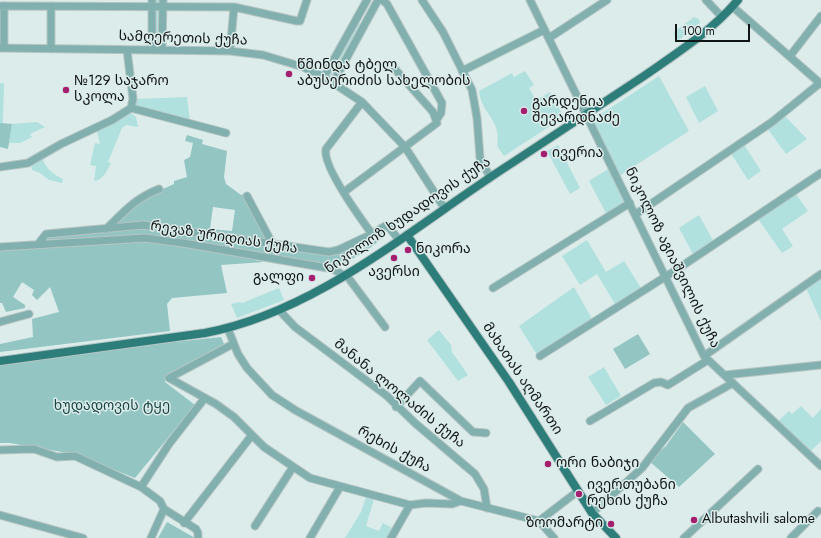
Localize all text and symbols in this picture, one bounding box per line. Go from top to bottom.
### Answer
scale bar [677,16,752,42]
text: 100 m [682,22,715,40]
street label: სამღერეთის ქუჩა [118,28,248,50]
place label: წმინდა ტბელ აბუსერიძის სახელობის [297,58,470,90]
marker: წმინდა ტბელ აბუსერიძის სახელობის [284,69,294,79]
place label: №129 საჯარო სკოლა [74,74,169,106]
marker: №129 საჯარო სკოლა [61,85,71,95]
place label: გარდენია შევარდნაძე [532,95,620,128]
marker: გარდენია შევარდნაძე [519,106,529,116]
place label: ივერია [552,146,603,162]
marker: ივერია [539,149,549,159]
street label: ნიკოლოზ ხუდადოვის ქუჩა [322,154,494,278]
street label: ნიკოლოზ აგიაშვილის ქუჩა [621,165,723,351]
street label: რევაზ ურიდიას ქუჩა [149,218,299,258]
place label: ნიკორა [416,242,471,258]
marker: ნიკორა [403,245,413,255]
marker: ავერსი [389,253,399,263]
place label: ავერსი [368,265,420,281]
place label: გალფი [253,270,304,286]
marker: გალფი [307,273,317,283]
street label: მახათას აღმართი [478,320,566,438]
street label: მანანა ლოლაძის ქუჩა [330,336,468,452]
park label: ხუდადოვის ტყე [54,399,170,415]
street label: რეხის ქუჩა [354,423,434,477]
place label: ორი ნაბიჯი [556,456,639,472]
marker: ორი ნაბიჯი [543,459,553,469]
place label: ივერთუბანი რეხის ქუჩა [587,478,676,510]
marker: ივერთუბანი რეხის ქუჩა [574,489,584,499]
place label: Albutashvili salome [702,512,815,528]
marker: Albutashvili salome [689,515,699,525]
place label: ზოომარტი [526,516,603,532]
marker: ზოომარტი [606,519,616,529]

